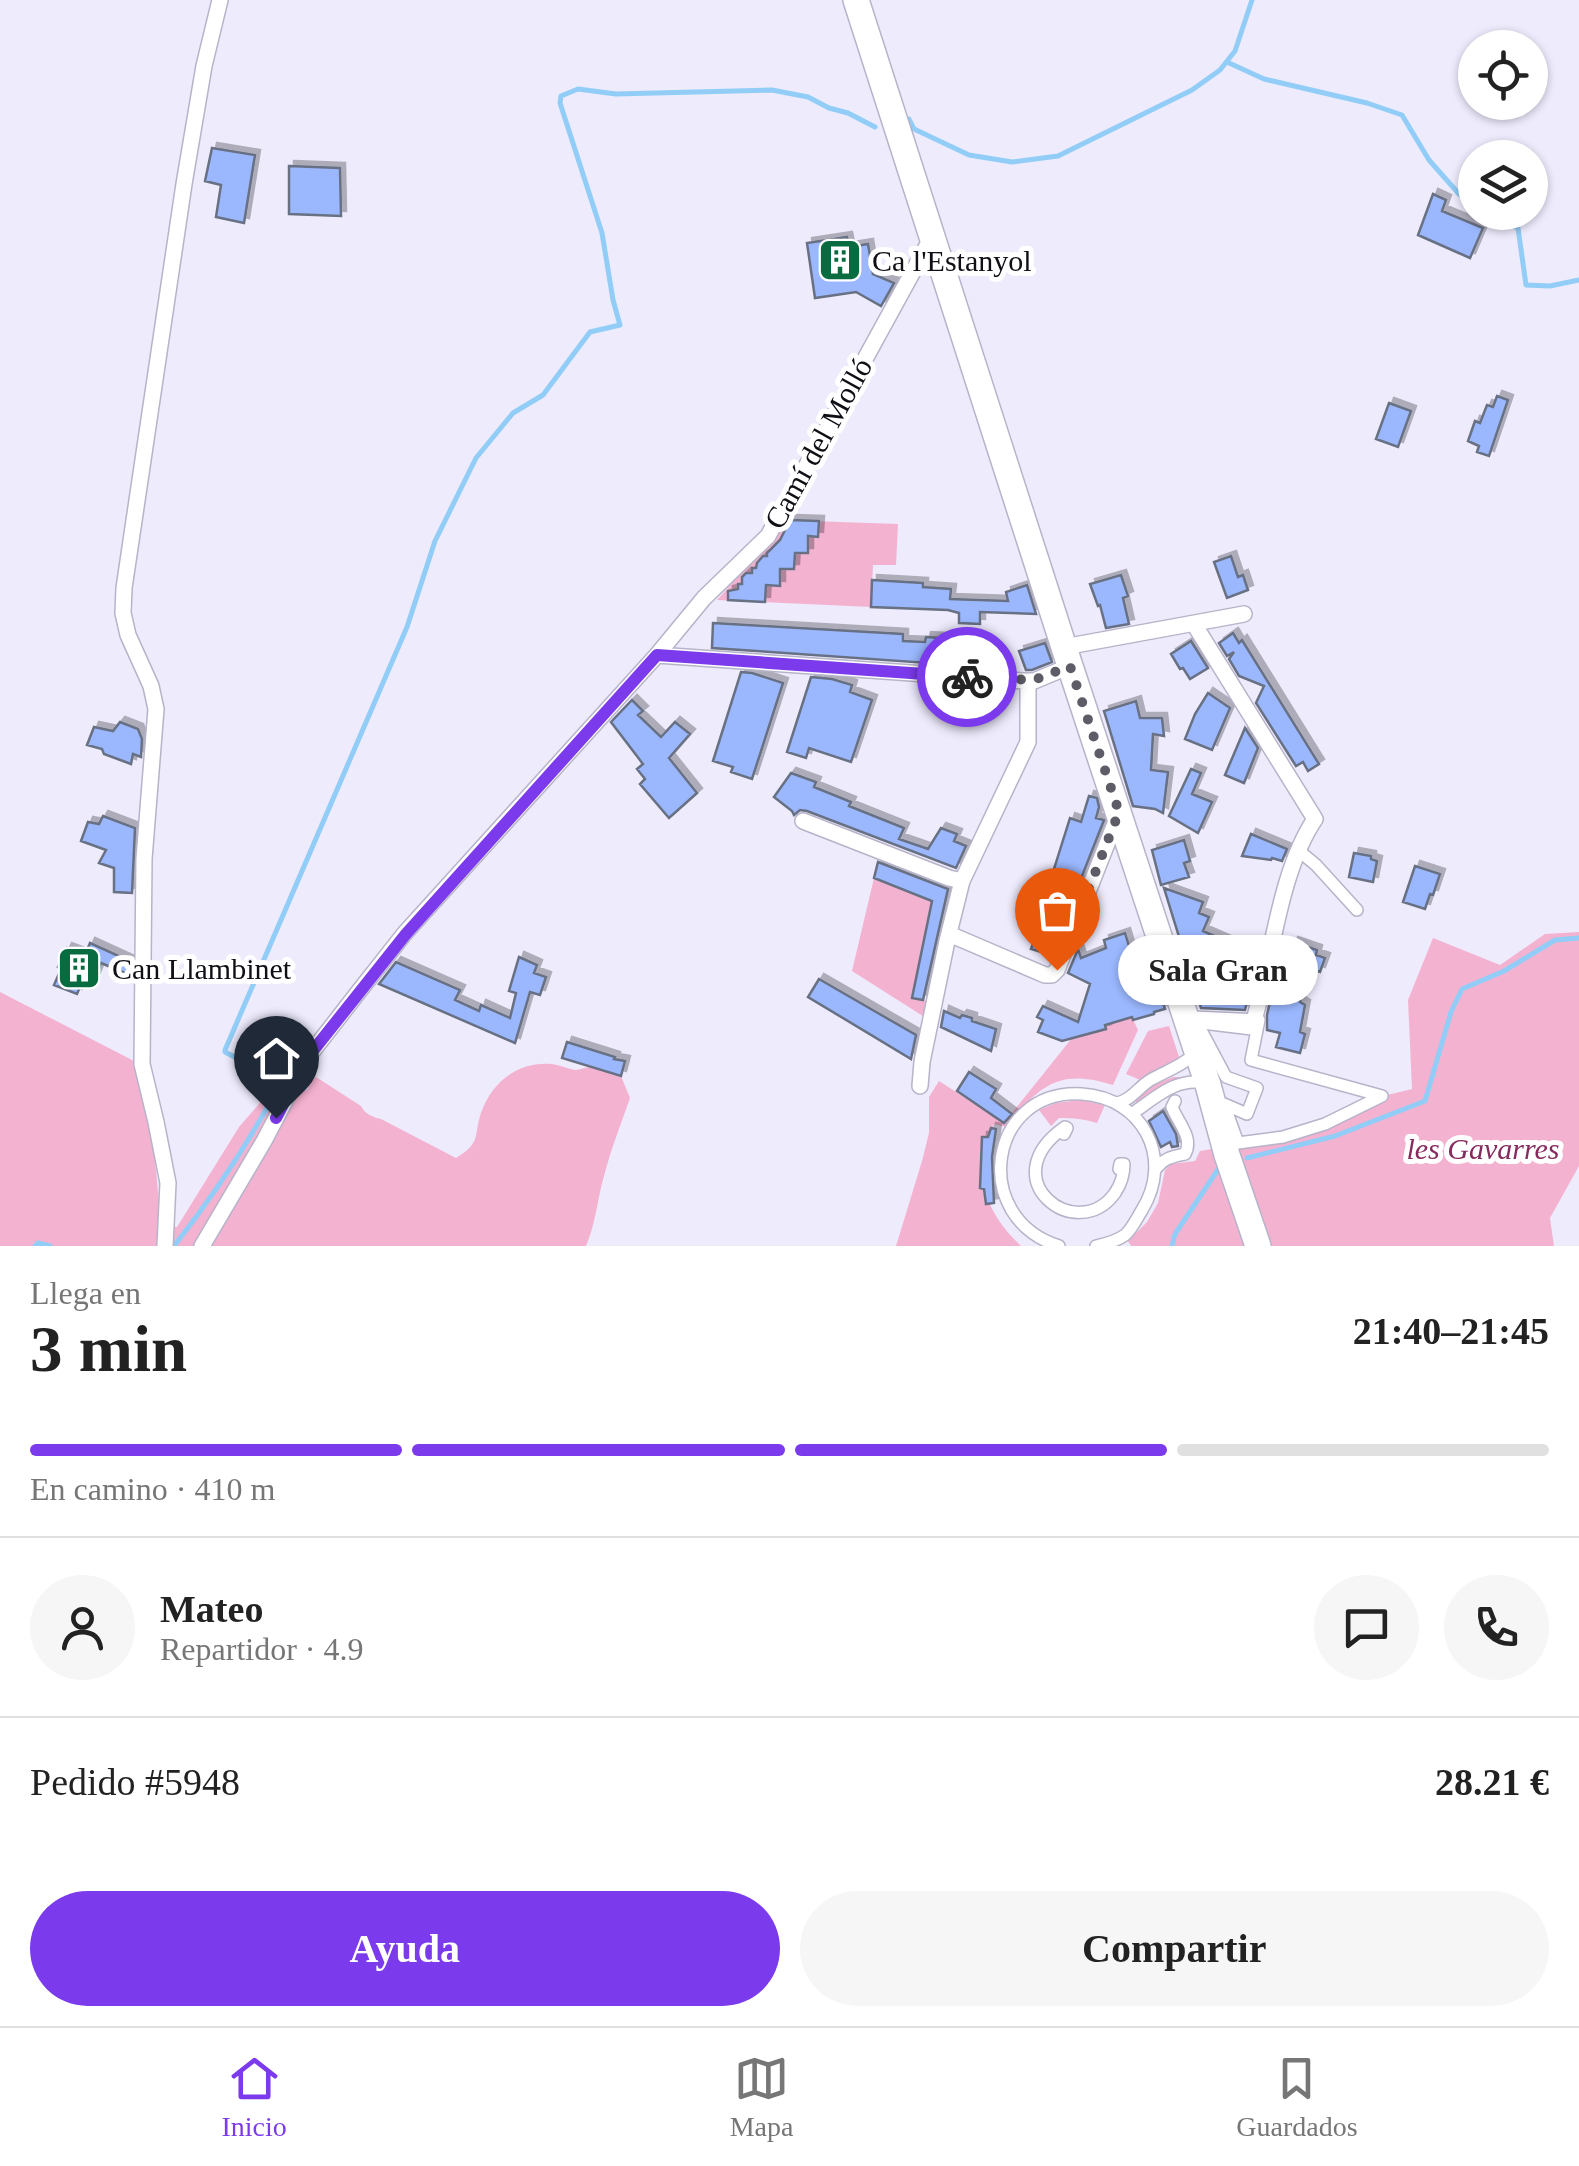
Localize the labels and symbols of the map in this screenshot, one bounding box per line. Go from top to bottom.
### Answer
building icon: Ca l'Estanyol [817,237,863,283]
place label: Ca l'Estanyol [872,244,1032,277]
street label: Camí del Molló [758,352,878,534]
courier [917,627,1017,727]
pin [1015,868,1100,971]
callout: Sala Gran [1117,935,1317,1005]
building icon: Can Llambinet [56,945,102,991]
place label: Can Llambinet [112,952,292,985]
pin [234,1016,319,1119]
park label: les Gavarres [1406,1132,1560,1165]

